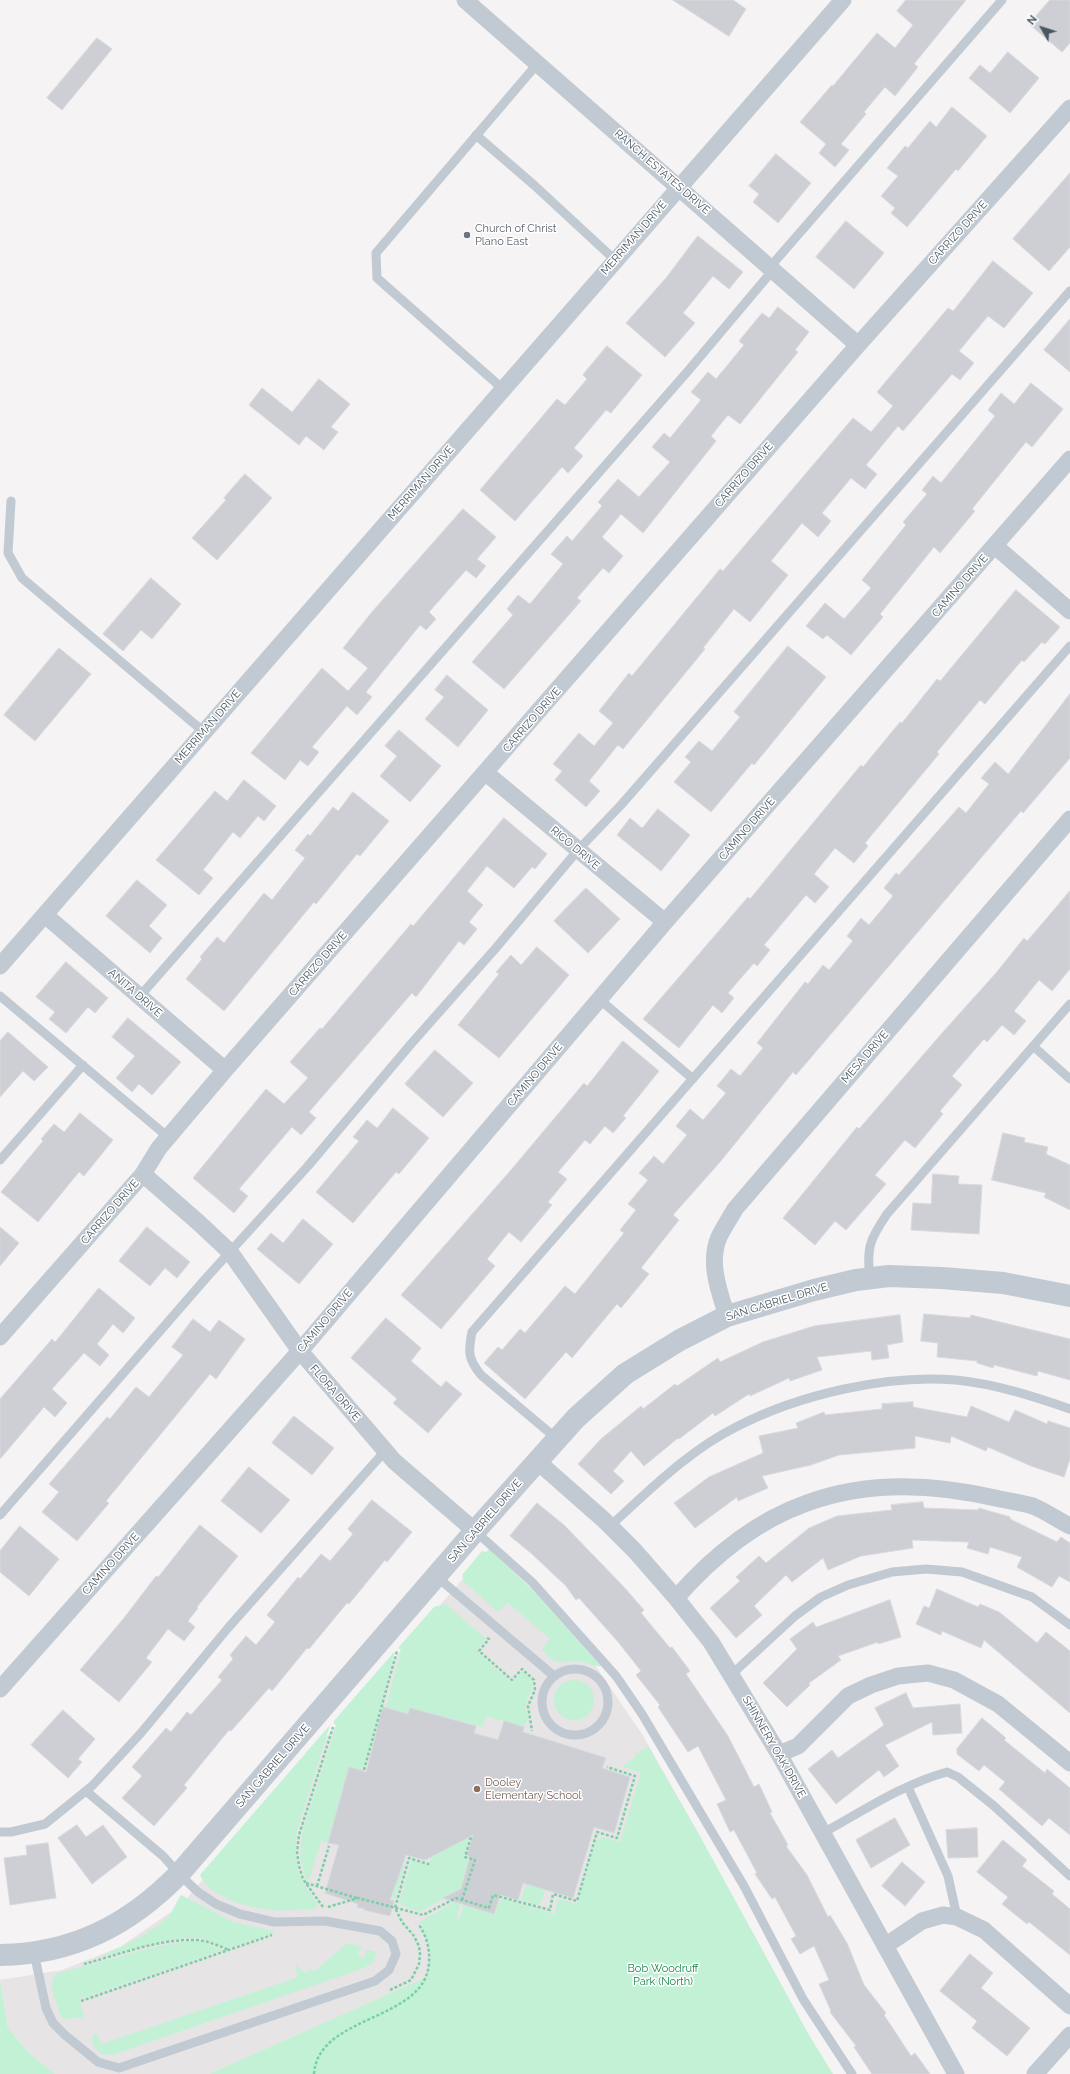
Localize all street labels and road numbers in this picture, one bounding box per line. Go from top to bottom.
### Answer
street label: RANCH ESTATES DRIVE [612,127,712,217]
street label: MERRIMAN DRIVE [598,198,670,278]
street label: CARRIZO DRIVE [926,198,990,268]
street label: CARRIZO DRIVE [712,440,776,510]
street label: MERRIMAN DRIVE [385,443,457,523]
street label: CAMINO DRIVE [929,552,991,620]
street label: CARRIZO DRIVE [500,685,564,755]
street label: MERRIMAN DRIVE [172,687,244,767]
street label: CAMINO DRIVE [716,795,778,863]
street label: RICO DRIVE [548,824,602,872]
street label: CARRIZO DRIVE [286,929,350,999]
street label: ANITA DRIVE [105,966,165,1020]
street label: MESA DRIVE [839,1028,891,1086]
street label: CAMINO DRIVE [505,1041,565,1109]
street label: CARRIZO DRIVE [78,1177,142,1247]
street label: SAN GABRIEL DRIVE [725,1280,829,1324]
street label: CAMINO DRIVE [295,1287,355,1355]
street label: FLORA DRIVE [307,1362,363,1424]
street label: SAN GABRIEL DRIVE [445,1477,525,1565]
street label: CAMINO DRIVE [80,1530,142,1598]
street label: SHINNERY OAK DRIVE [739,1694,809,1800]
street label: SAN GABRIEL DRIVE [233,1722,313,1810]

